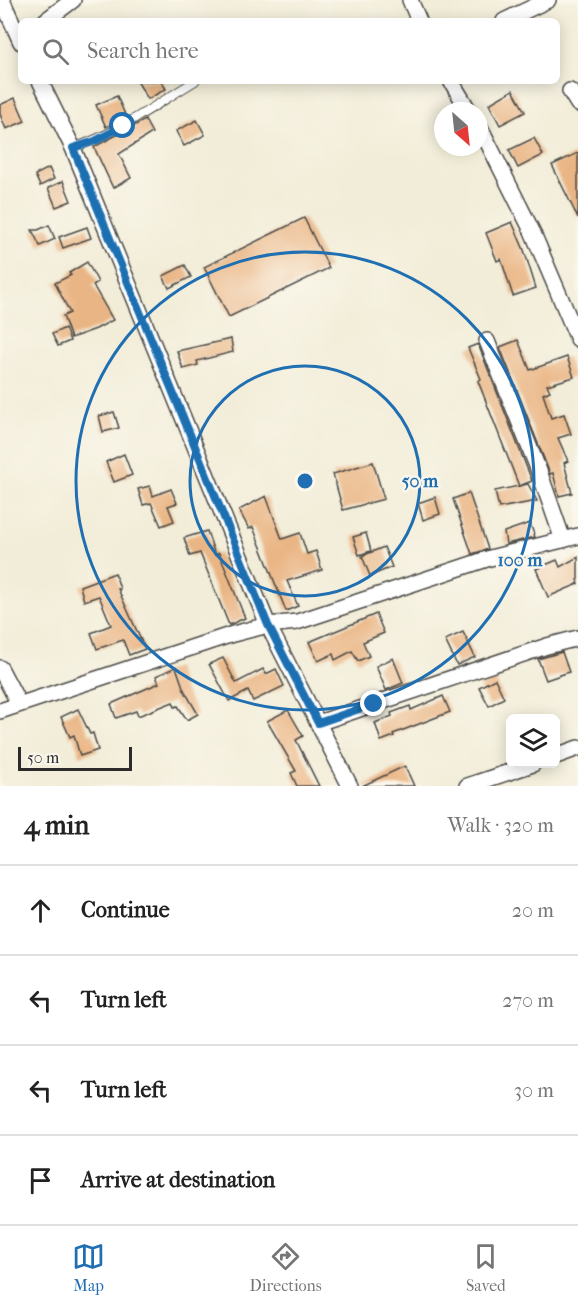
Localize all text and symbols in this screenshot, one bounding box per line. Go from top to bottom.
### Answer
search box [18,18,560,84]
icon: search [39,35,72,68]
text: Search here [87,38,199,64]
north arrow [434,102,488,156]
route start [109,112,135,138]
centre of rings [295,471,315,491]
text: 50 m [402,471,439,492]
text: 100 m [497,550,544,571]
route end [360,690,386,716]
map controls [506,714,560,768]
button: layers [506,714,560,768]
scale bar [18,744,132,772]
text: 50 m [27,748,59,767]
text: 4 min [24,810,89,841]
text: Walk · 320 m [448,814,554,837]
icon: ahead [24,894,57,927]
text: Continue [81,897,170,923]
text: 20 m [512,899,554,922]
icon: left [24,984,57,1017]
text: Turn left [81,987,167,1013]
text: 270 m [502,989,554,1012]
icon: left [24,1074,57,1107]
text: Turn left [81,1077,167,1103]
text: 30 m [514,1079,554,1102]
icon: arrive [24,1164,57,1197]
text: Arrive at destination [81,1167,275,1193]
tab: Map [72,1240,105,1295]
tab: Directions [250,1240,322,1295]
tab: Saved [466,1240,506,1295]

